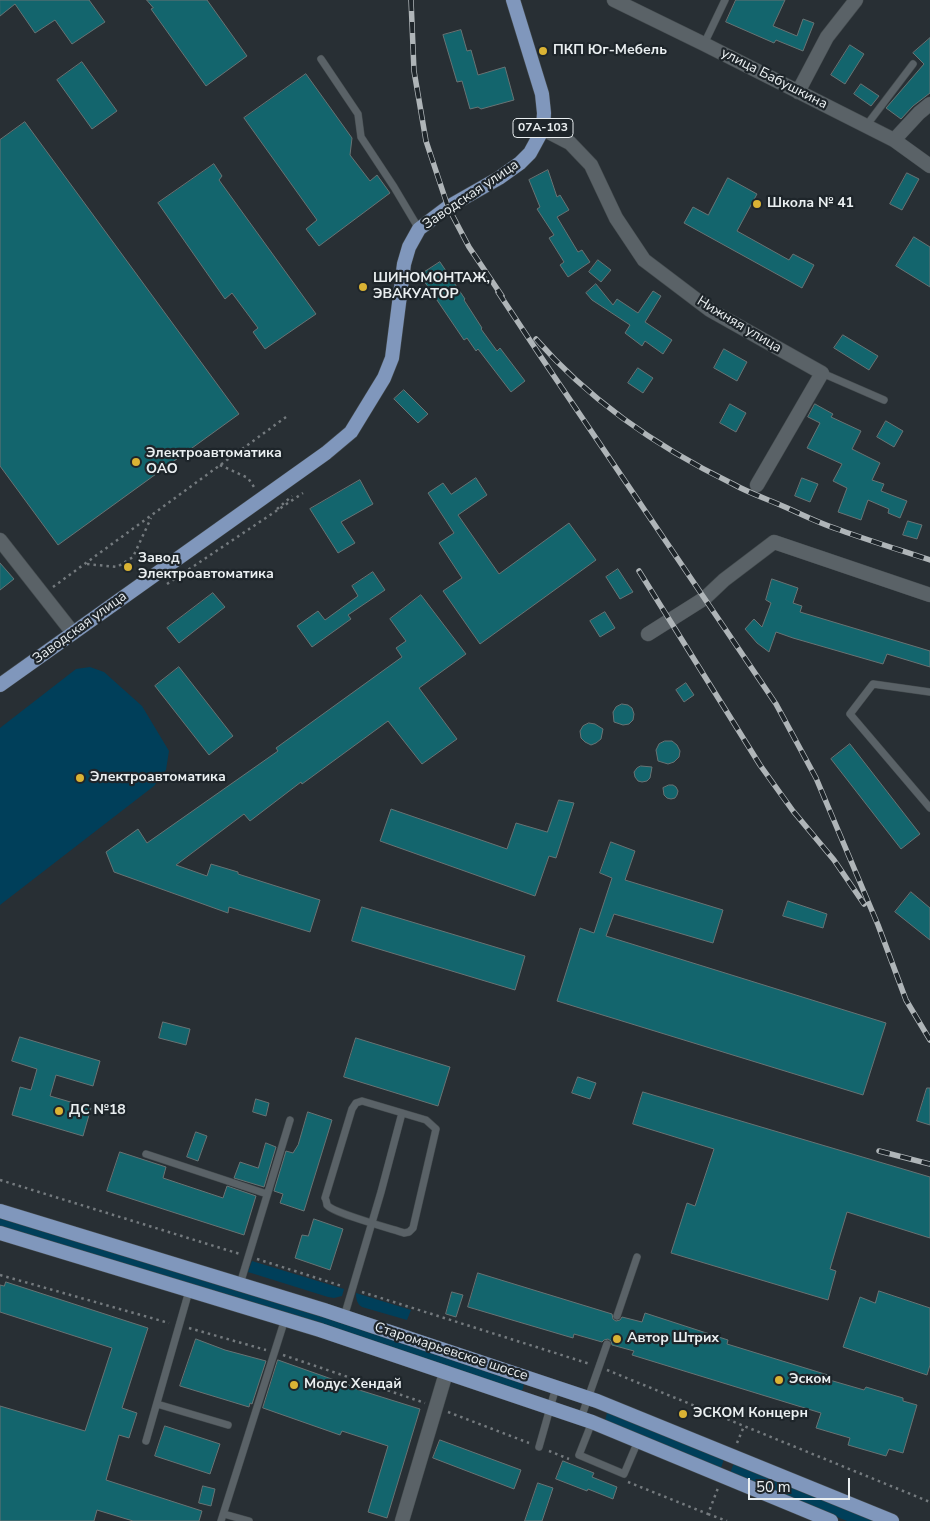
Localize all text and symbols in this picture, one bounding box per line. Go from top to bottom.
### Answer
place label: ПКП Юг-Мебель [553,43,667,59]
marker: ПКП Юг-Мебель [537,45,549,57]
street label: улица Бабушкина [718,45,830,113]
road number: 07А-103 [513,119,573,138]
street label: Заводская улица [420,157,522,233]
place label: Школа № 41 [767,196,854,212]
marker: Школа № 41 [751,198,763,210]
place label: ШИНОМОНТАЖ, ЭВАКУАТОР [373,271,490,304]
marker: ШИНОМОНТАЖ, ЭВАКУАТОР [357,281,369,293]
street label: Нижняя улица [694,293,784,357]
place label: Электроавтоматика ОАО [146,446,282,478]
marker: Электроавтоматика ОАО [130,456,142,468]
place label: Завод Электроавтоматика [138,551,274,584]
marker: Завод Электроавтоматика [122,561,134,573]
street label: Заводская улица [30,588,130,668]
place label: Электроавтоматика [90,770,226,786]
marker: Электроавтоматика [74,772,86,784]
place label: ДС №18 [69,1103,126,1119]
marker: ДС №18 [53,1105,65,1117]
street label: Старомарьевское шоссе [372,1319,530,1385]
place label: Автор Штрих [627,1331,719,1347]
marker: Автор Штрих [611,1333,623,1345]
place label: Эском [789,1372,831,1388]
marker: Эском [773,1374,785,1386]
place label: Модус Хендай [304,1377,402,1393]
marker: Модус Хендай [288,1379,300,1391]
place label: ЭСКОМ Концерн [693,1406,808,1422]
marker: ЭСКОМ Концерн [677,1408,689,1420]
scale bar [750,1468,852,1500]
text: 50 m [756,1477,791,1497]

